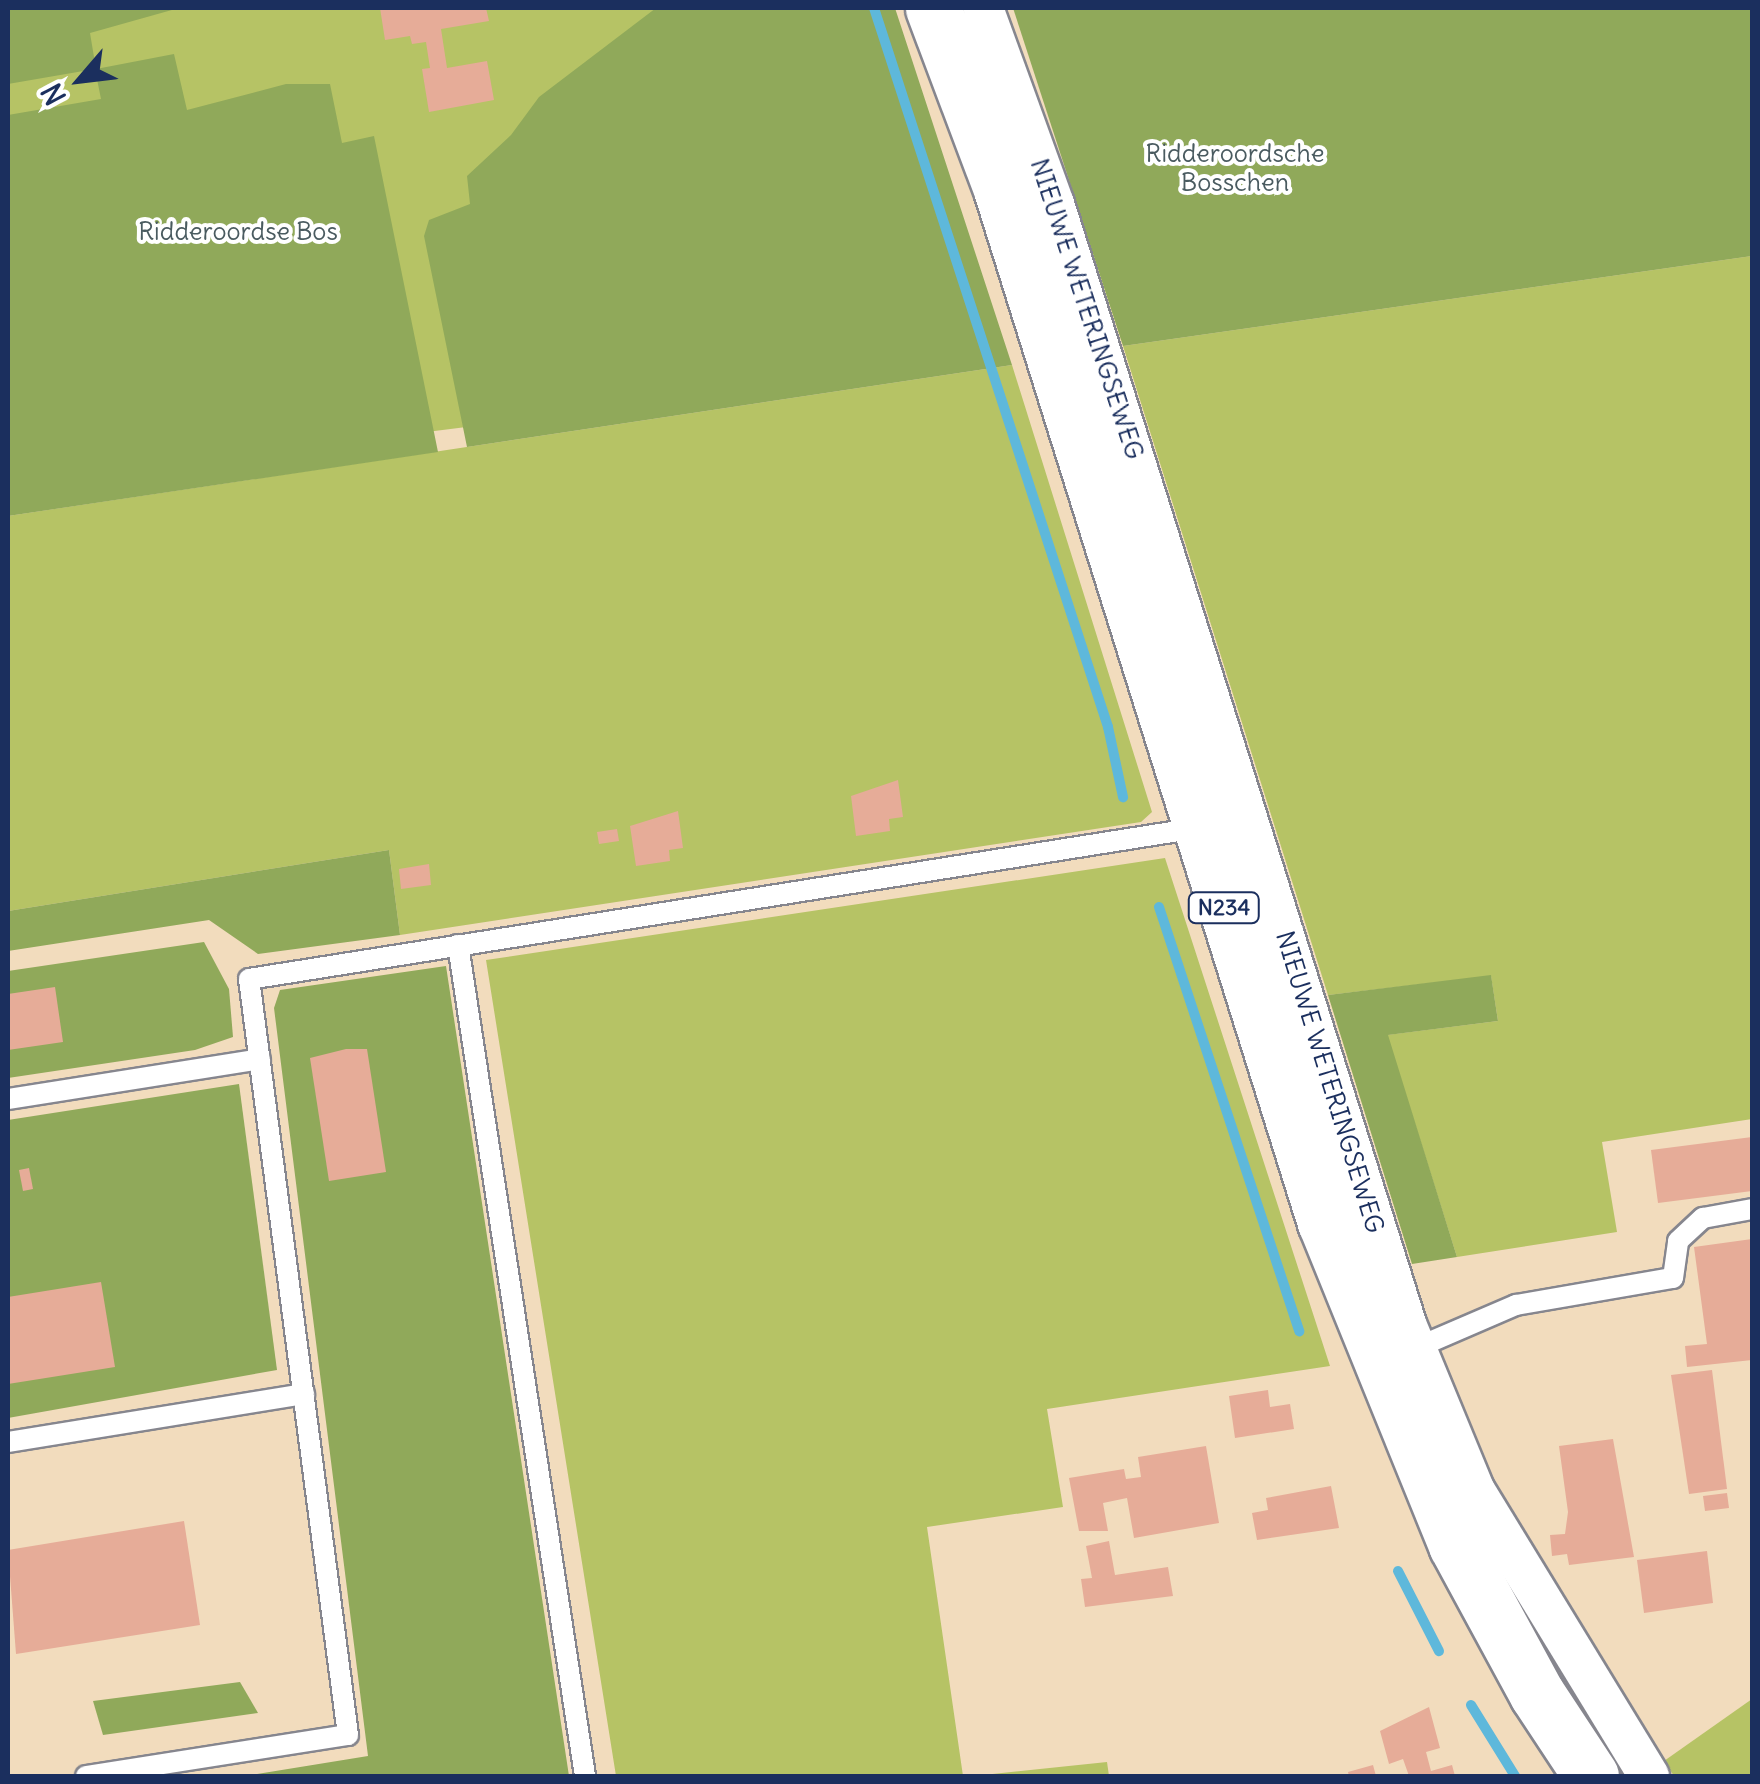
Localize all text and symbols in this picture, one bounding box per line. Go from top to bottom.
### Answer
north arrow [30,30,130,130]
text: N [33,77,74,111]
park label: Ridderoordsche Bosschen [1146,139,1324,198]
street label: NIEUWE WETERINGSEWEG [1024,155,1150,463]
park label: Ridderoordse Bos [138,216,338,246]
road number: N234 [1186,891,1262,925]
street label: NIEUWE WETERINGSEWEG [1270,927,1390,1237]

